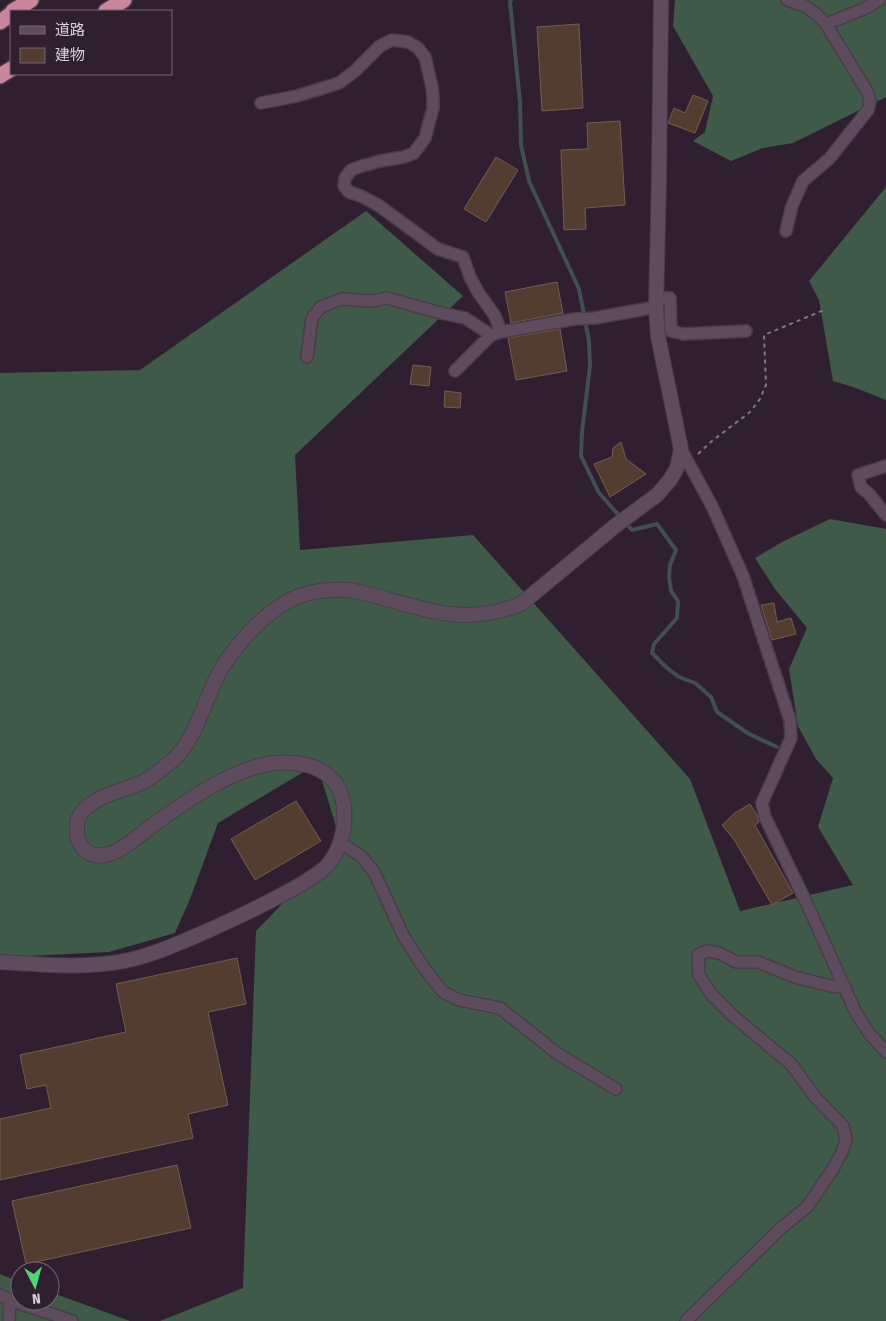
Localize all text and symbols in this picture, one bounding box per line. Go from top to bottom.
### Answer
legend [10,10,172,75]
text: 道路 [55,21,85,39]
text: 建物 [55,46,85,64]
north arrow [10,1261,60,1311]
text: N [31,1290,41,1307]

